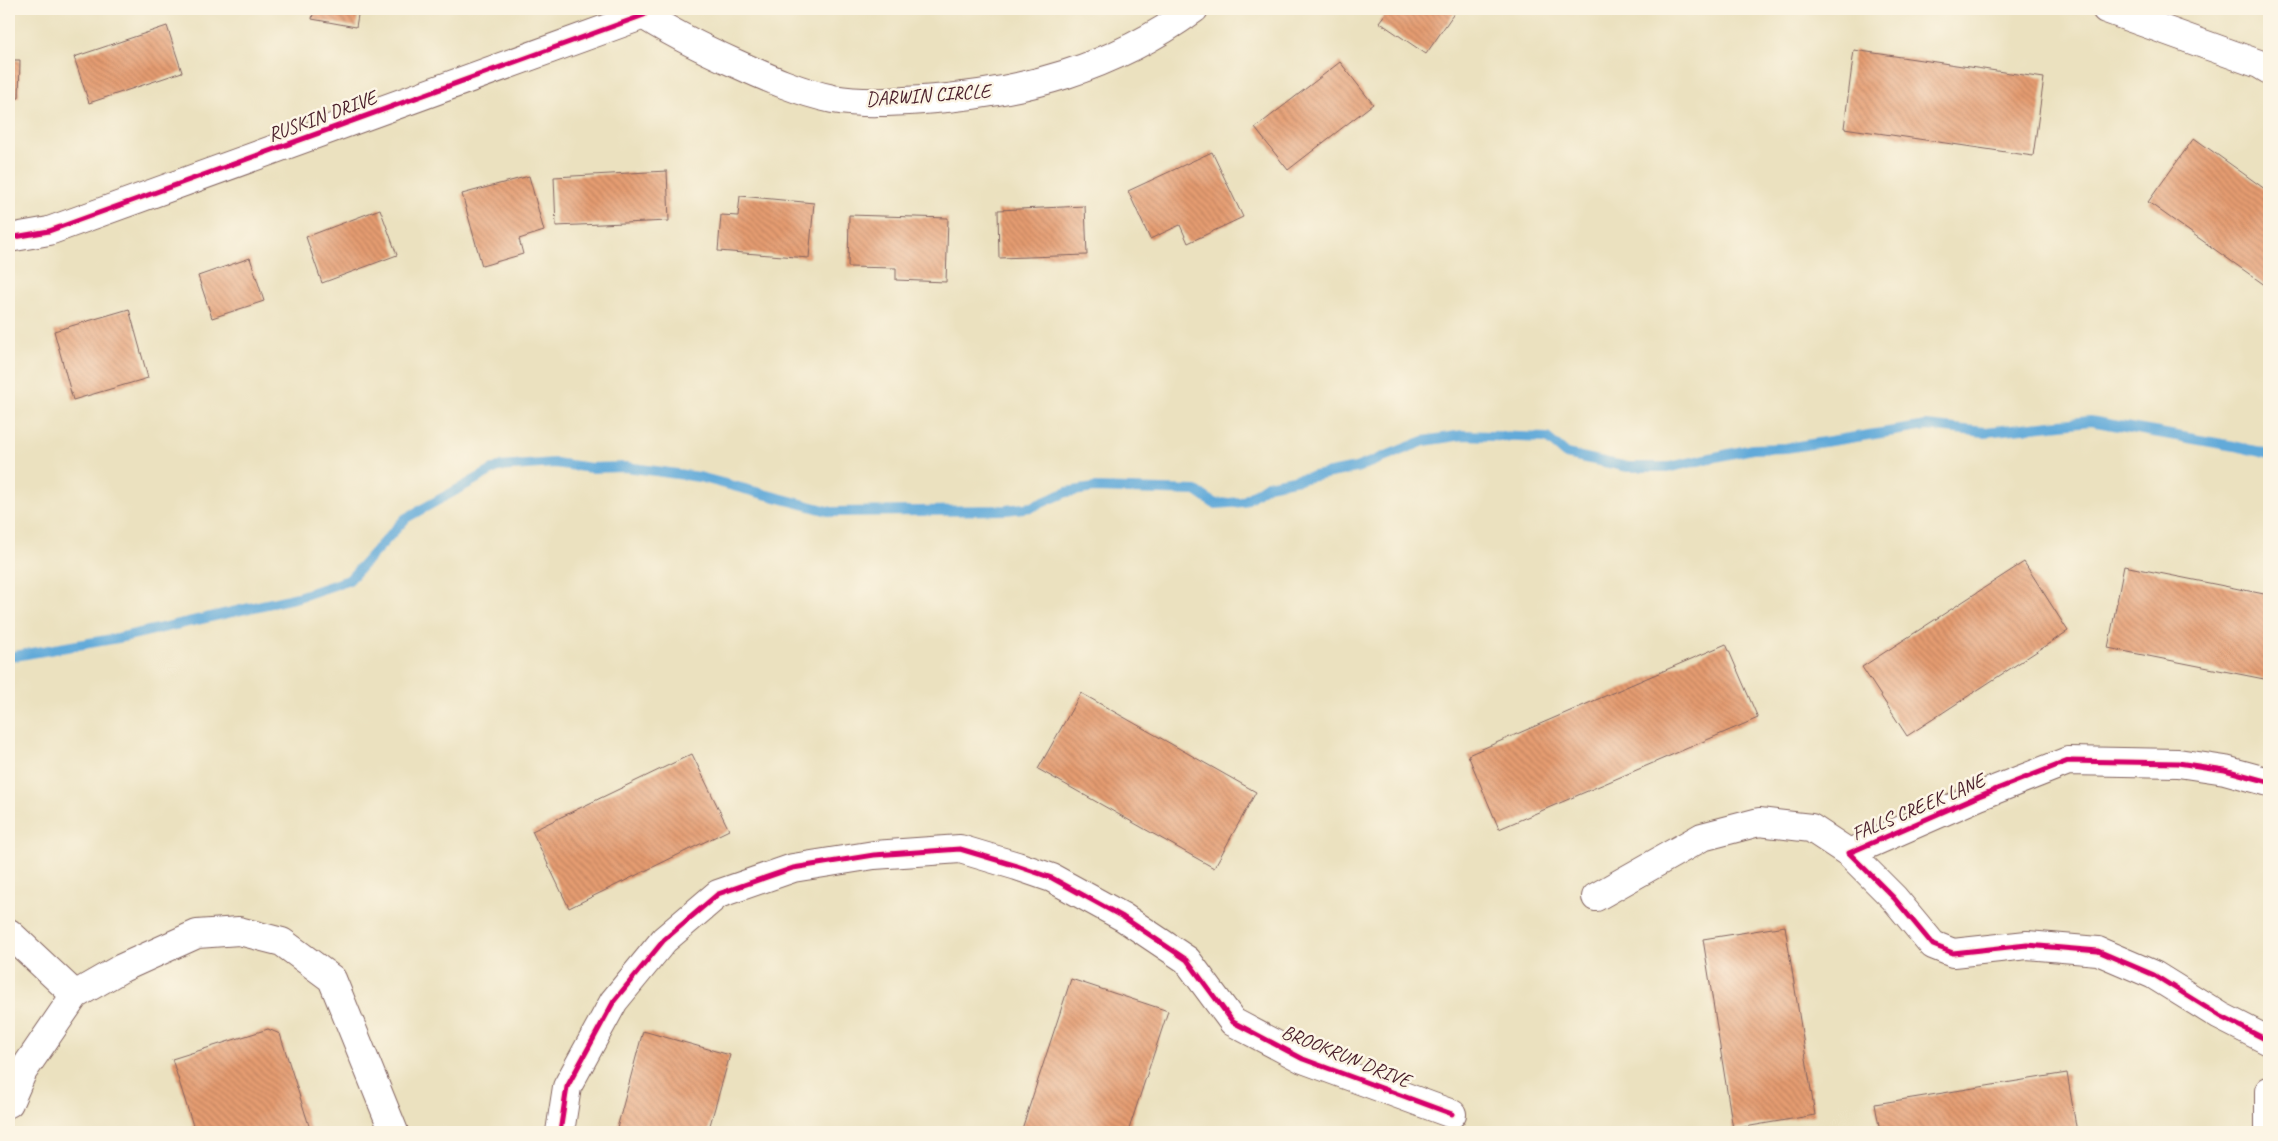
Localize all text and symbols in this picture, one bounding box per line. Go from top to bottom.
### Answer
street label: DARWIN CIRCLE [865,78,993,112]
street label: RUSKIN DRIVE [264,84,382,147]
street label: FALLS CREEK LANE [1848,767,1991,846]
street label: BROOKRUN DRIVE [1278,1019,1417,1094]

